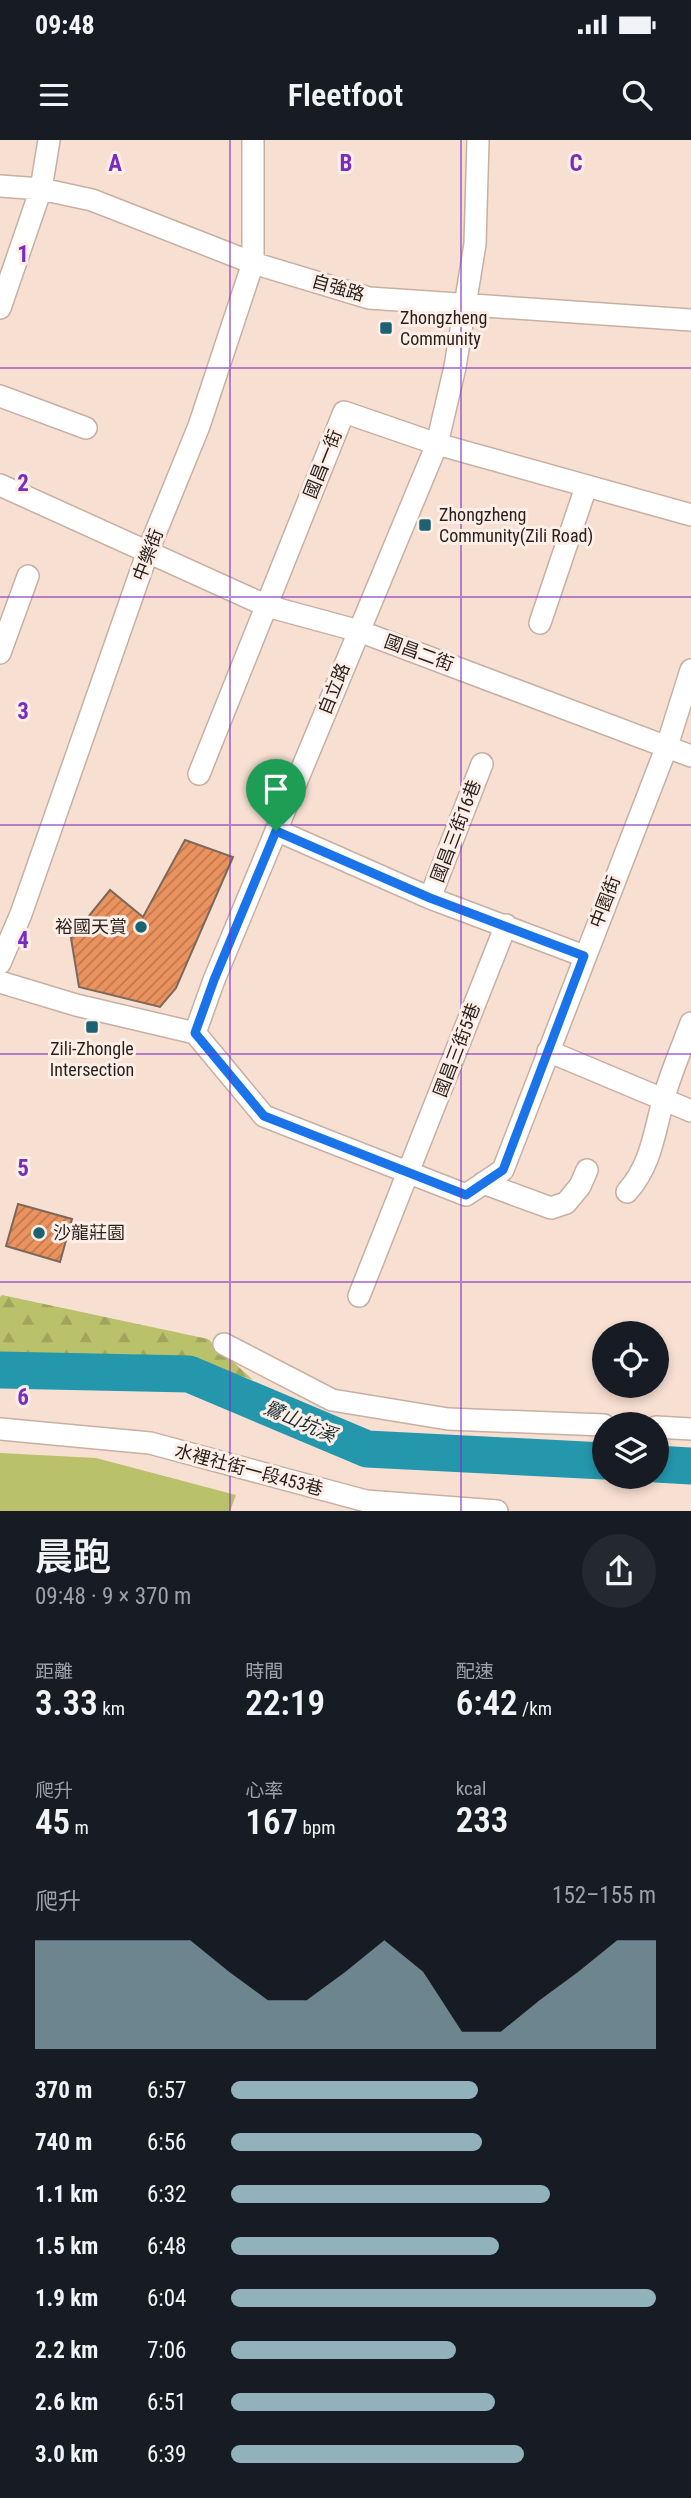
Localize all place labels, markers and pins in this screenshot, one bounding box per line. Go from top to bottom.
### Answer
place label: Zhongzheng Community [400,307,487,349]
marker: Zhongzheng Community [378,320,394,336]
place label: Zhongzheng Community(Zili Road) [439,504,593,547]
marker: Zhongzheng Community(Zili Road) [417,517,433,533]
pin [246,759,306,831]
place label: 裕國天賞 [55,916,127,937]
marker: 裕國天賞 [133,919,149,935]
marker: Zili-Zhongle Intersection [84,1019,100,1035]
place label: Zili-Zhongle Intersection [50,1038,134,1080]
place label: 沙龍莊園 [53,1222,125,1243]
marker: 沙龍莊園 [31,1225,47,1241]

